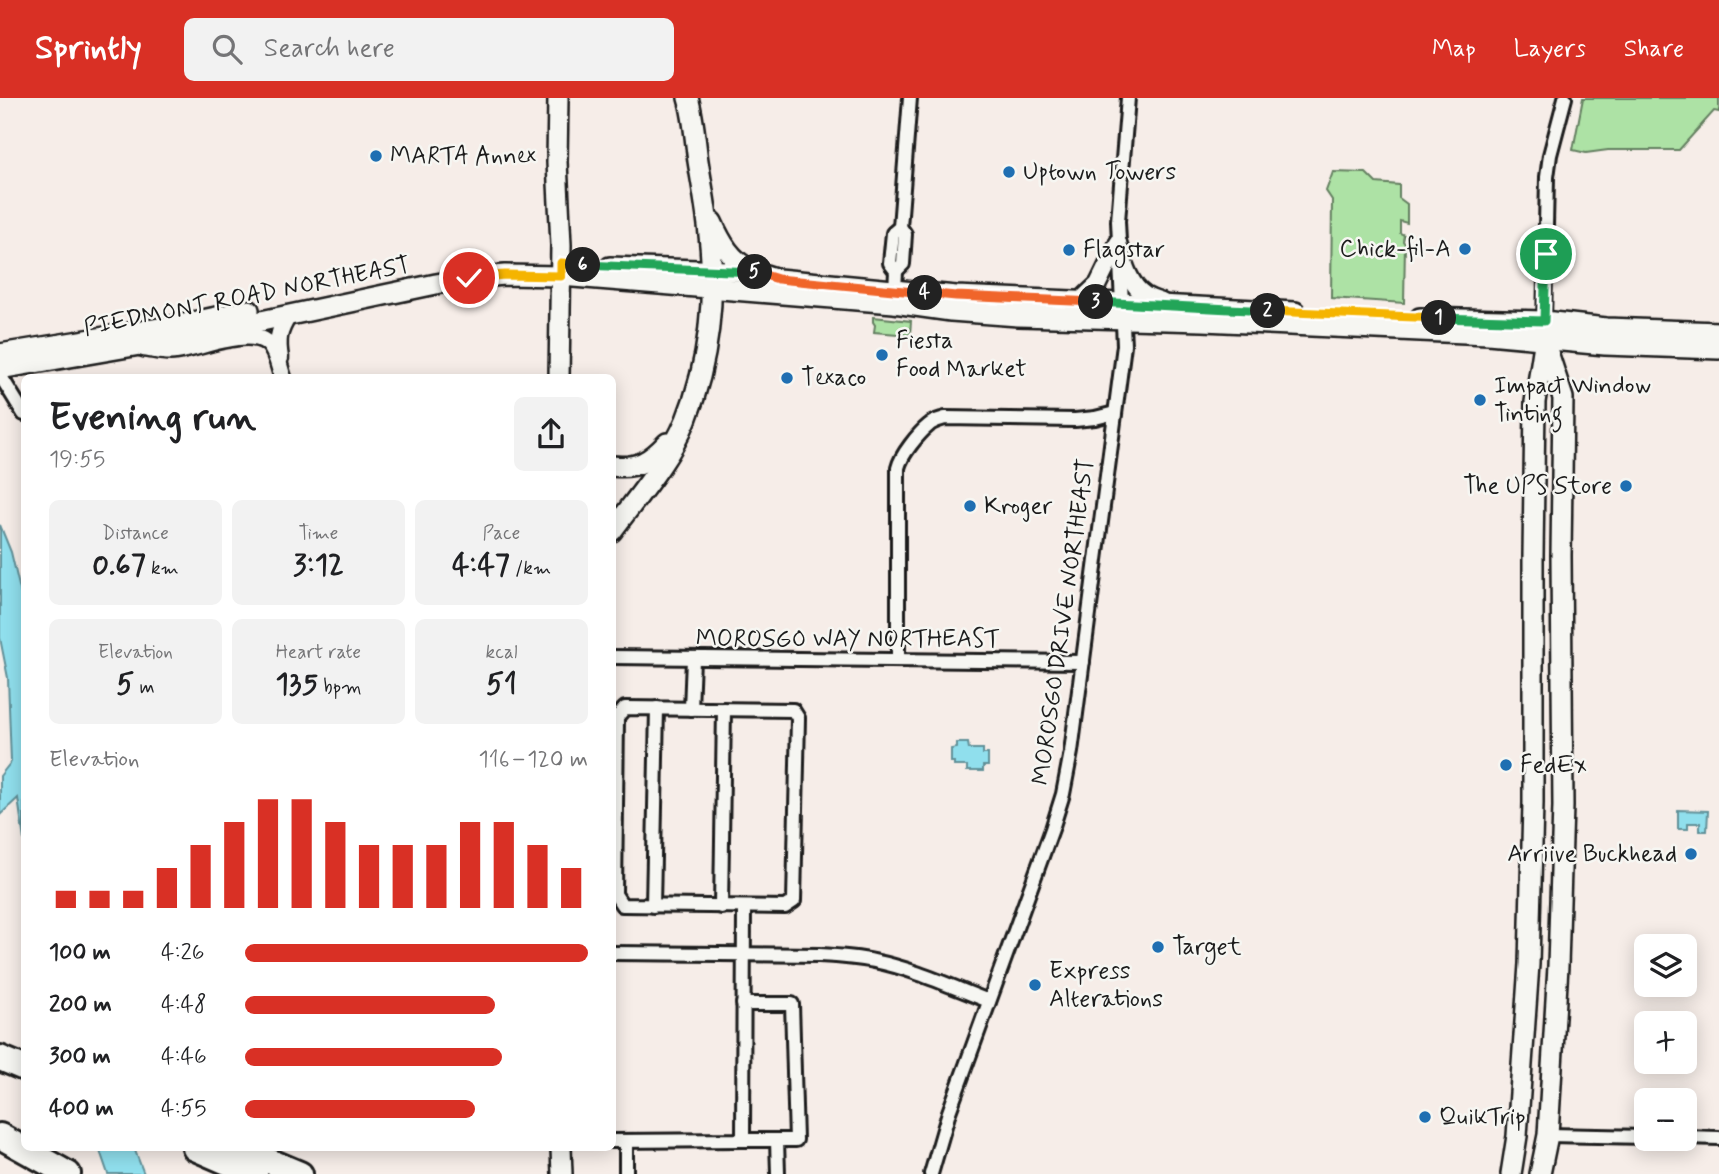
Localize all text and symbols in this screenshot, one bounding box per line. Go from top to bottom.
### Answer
search box [184,18,674,81]
text: Sprintly [35,27,142,71]
icon: search [208,30,246,68]
text: Search here [264,32,395,66]
text: Map [1432,34,1476,65]
text: Layers [1514,34,1586,65]
text: Share [1624,34,1684,65]
place label: MARTA Annex [390,141,536,172]
marker: MARTA Annex [368,148,384,164]
place label: Uptown Towers [1023,157,1176,188]
marker: Uptown Towers [1001,164,1017,180]
pin [1516,224,1576,284]
place label: Chick-fil-A [1339,234,1451,265]
place label: Flagstar [1083,235,1165,268]
icon: arrive [1527,235,1565,273]
marker: Chick-fil-A [1457,241,1473,257]
marker: Flagstar [1061,242,1077,258]
pin [439,248,499,308]
pin: 6 [566,248,600,282]
street label: PIEDMONT ROAD NORTHEAST [81,250,413,344]
text: 6 [578,252,587,277]
pin: 5 [738,254,772,290]
icon: check [450,259,488,297]
text: 5 [749,259,760,284]
pin: 4 [908,276,942,310]
text: 4 [919,280,930,305]
pin: 3 [1078,284,1114,320]
text: 3 [1091,289,1100,314]
pin: 2 [1250,294,1286,328]
text: 2 [1263,298,1272,323]
pin: 1 [1422,300,1456,336]
text: 1 [1434,305,1443,330]
place label: Fiesta Food Market [896,326,1027,385]
marker: Fiesta Food Market [874,347,890,363]
place label: Texaco [801,363,866,394]
marker: Texaco [779,370,795,386]
place label: Impact Window Tinting [1494,371,1651,433]
marker: Impact Window Tinting [1472,392,1488,408]
text: Evening run [49,394,256,443]
button: share [514,397,588,471]
text: 19:55 [49,445,105,475]
street label: MOROSGO DRIVE NORTHEAST [1026,457,1102,787]
place label: The UPS Store [1463,471,1612,502]
marker: The UPS Store [1618,478,1634,494]
place label: Kroger [984,491,1052,522]
marker: Kroger [962,498,978,514]
text: Distance [102,521,169,546]
text: Time [299,521,338,546]
text: Pace [483,521,520,546]
text: 0.67 [92,546,146,585]
text: 3:12 [293,546,344,585]
text: 4:47 [452,546,510,585]
text: km [146,556,179,581]
text: /km [510,556,551,581]
street label: MOROSGO WAY NORTHEAST [696,624,1000,655]
text: Elevation [98,640,173,665]
text: Heart rate [276,640,361,665]
text: kcal [486,640,517,665]
text: 5 [116,665,134,704]
text: 135 [275,665,318,704]
text: 51 [486,665,517,704]
text: m [134,675,155,700]
text: bpm [318,675,362,700]
text: Elevation [49,745,140,775]
text: 116–120 m [479,745,588,775]
place label: FedEx [1520,750,1587,781]
marker: FedEx [1498,757,1514,773]
place label: Arriive Buckhead [1507,839,1677,870]
marker: Arriive Buckhead [1683,846,1699,862]
place label: Target [1172,932,1242,965]
map controls [1634,934,1697,1151]
button: layers [1634,934,1697,997]
text: 100 m [49,938,111,968]
text: 4:26 [161,938,205,968]
marker: Target [1150,939,1166,955]
place label: Express Alterations [1049,956,1163,1015]
marker: Express Alterations [1027,977,1043,993]
text: 200 m [49,990,112,1020]
text: 4:48 [161,990,207,1020]
button: + [1634,1011,1697,1074]
text: 300 m [49,1042,111,1072]
text: 4:46 [161,1042,207,1072]
button: − [1634,1088,1697,1151]
text: 400 m [49,1094,114,1124]
text: 4:55 [161,1094,207,1124]
place label: QuikTrip [1439,1102,1526,1133]
marker: QuikTrip [1417,1109,1433,1125]

